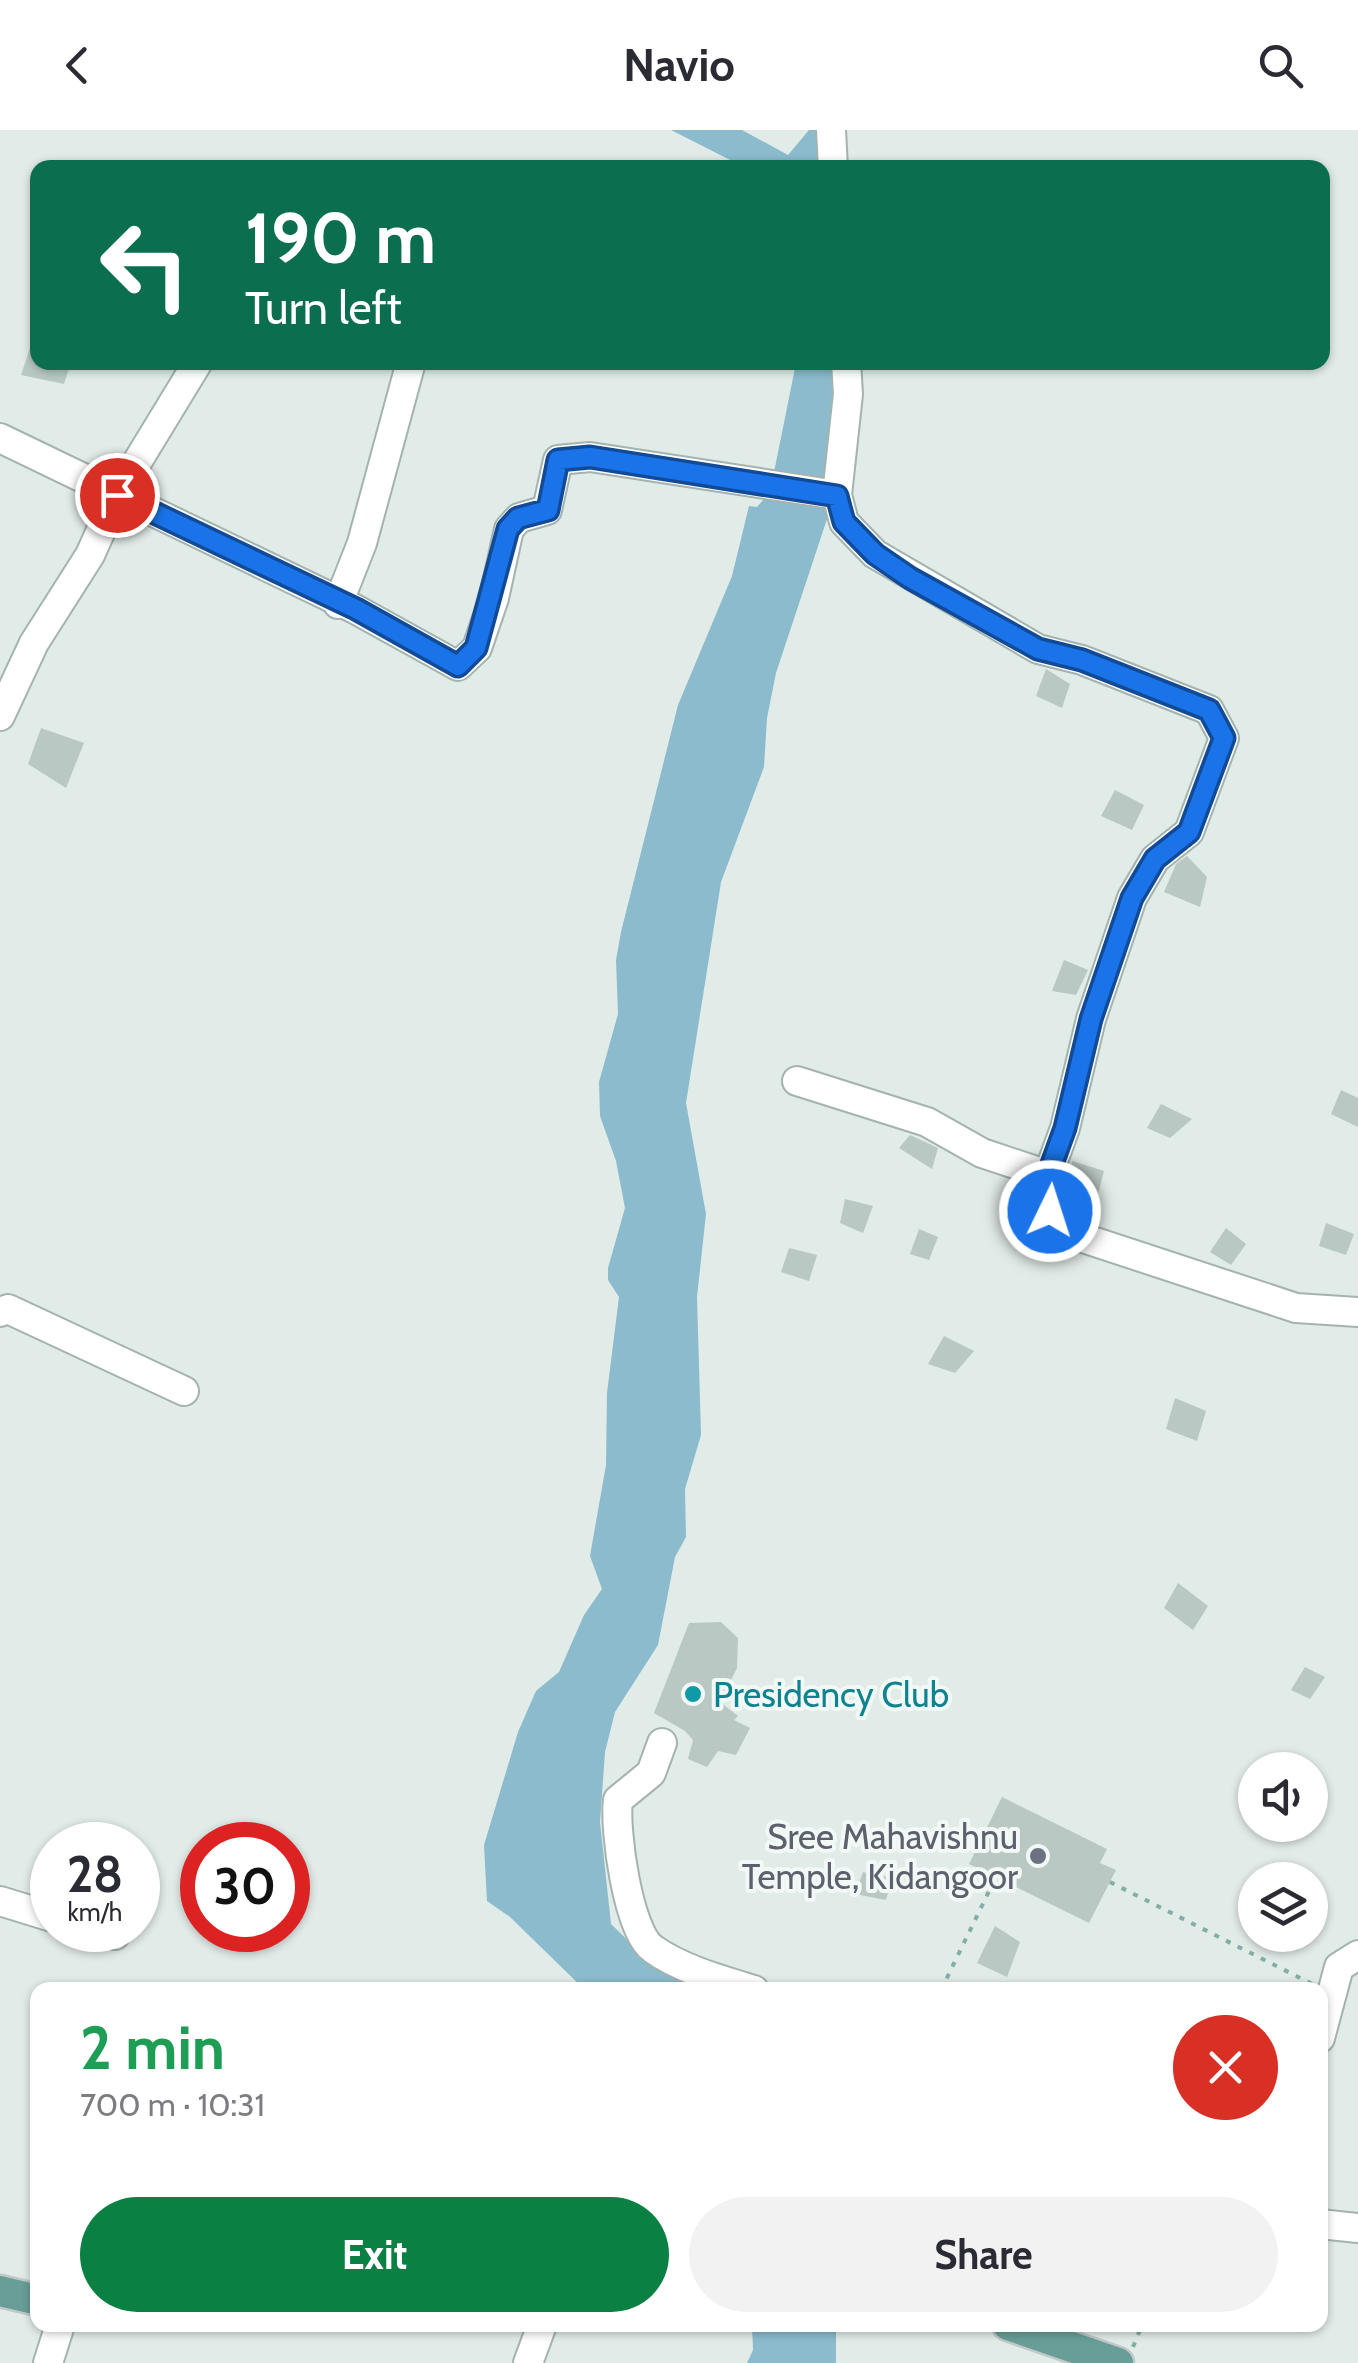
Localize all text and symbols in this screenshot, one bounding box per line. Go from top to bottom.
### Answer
icon: back [50,38,105,93]
text: Navio [623,38,735,92]
icon: search [1253,38,1308,93]
text: 190 m [245,195,436,281]
icon: left [80,200,210,330]
text: Turn left [245,281,402,335]
pin [75,453,160,538]
icon: arrive [90,468,145,523]
position arrow [998,1159,1102,1263]
place label: Presidency Club [713,1673,949,1716]
marker: Presidency Club [682,1683,704,1705]
map controls [1238,1752,1328,1952]
button: sound [1238,1752,1328,1842]
place label: Sree Mahavishnu Temple, Kidangoor [742,1815,1018,1898]
speed limit sign: 30 [180,1822,310,1952]
text: 28 [67,1844,123,1905]
marker: Sree Mahavishnu Temple, Kidangoor [1027,1845,1049,1867]
button: layers [1238,1862,1328,1952]
text: km/h [68,1897,122,1927]
text: 2 min [80,2011,225,2084]
button: close [1173,2015,1278,2120]
text: 700 m · 10:31 [80,2085,265,2124]
button: Exit [80,2197,669,2312]
button: Share [689,2197,1278,2312]

